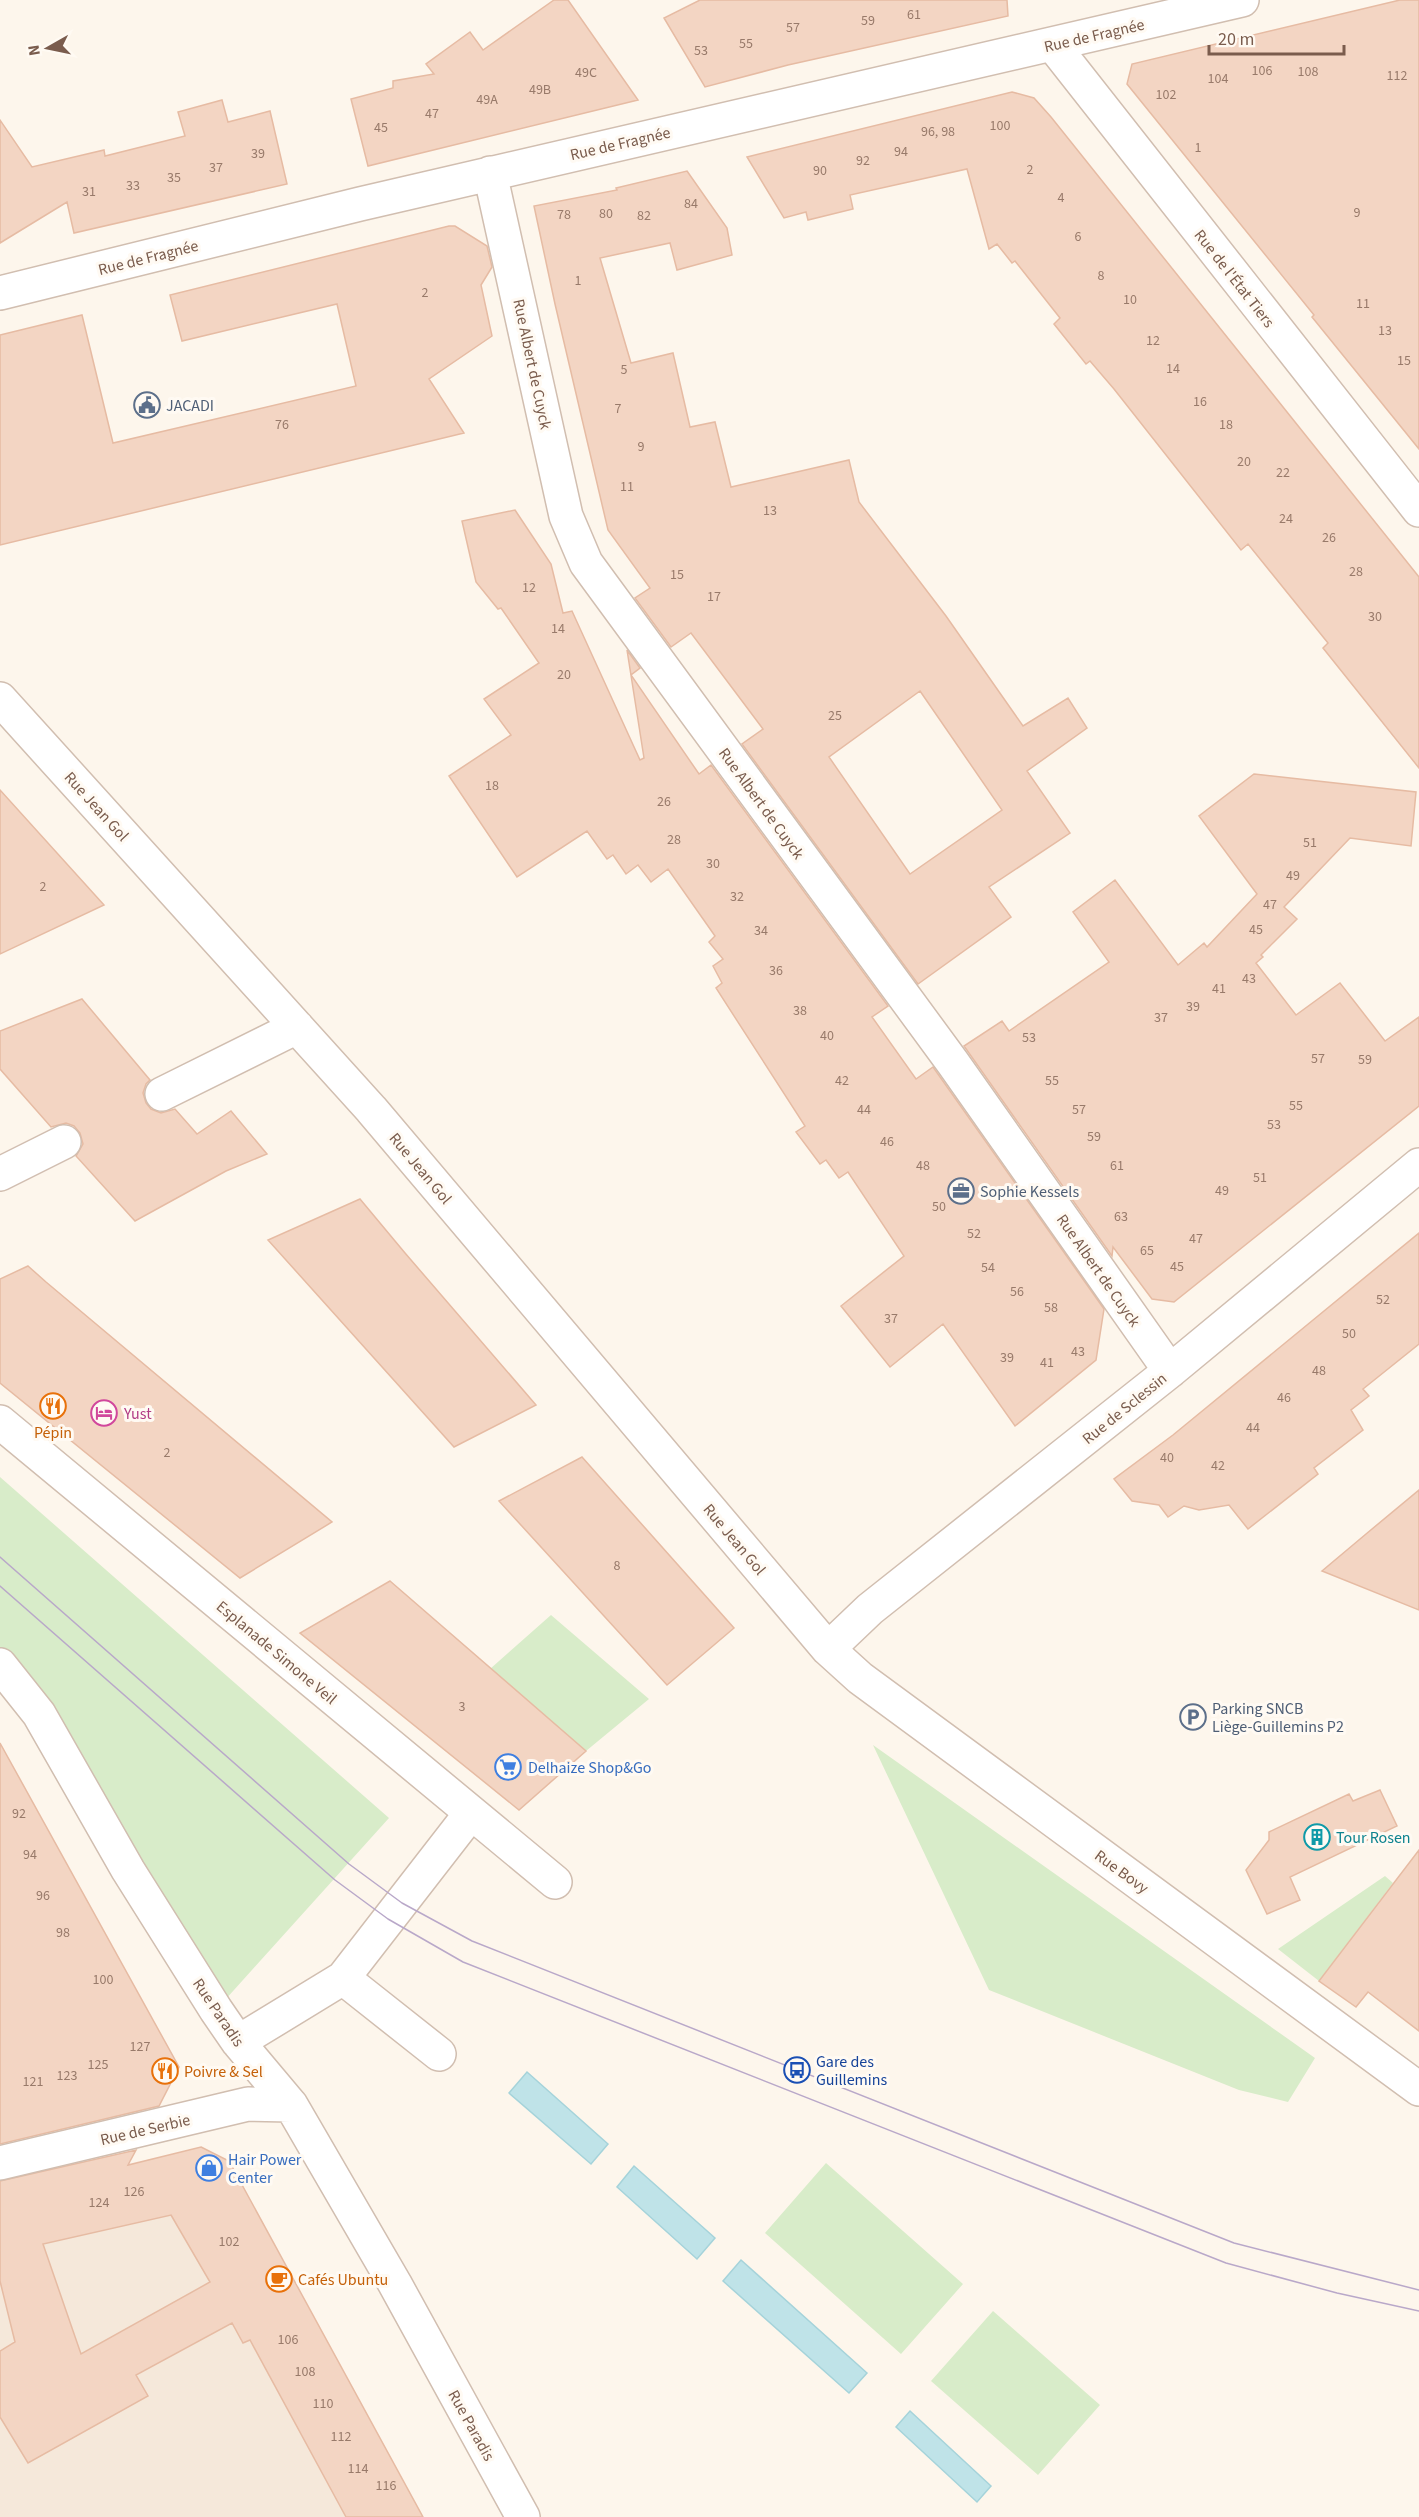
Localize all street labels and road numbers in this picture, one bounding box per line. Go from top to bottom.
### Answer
street label: Rue de Fragnée [1042,14,1147,58]
street label: Rue de Fragnée [568,122,673,166]
street label: Rue de l'État Tiers [1189,225,1280,333]
street label: Rue de Fragnée [96,235,201,281]
street label: Rue Albert de Cuyck [507,297,557,432]
street label: Rue Albert de Cuyck [713,743,809,864]
street label: Rue Jean Gol [59,767,134,846]
street label: Rue Jean Gol [384,1128,457,1209]
street label: Rue Albert de Cuyck [1051,1210,1145,1331]
street label: Rue de Sclessin [1078,1368,1172,1450]
street label: Rue Jean Gol [698,1499,771,1580]
street label: Esplanade Simone Veil [211,1596,341,1710]
street label: Rue Bovy [1090,1845,1153,1899]
street label: Rue Paradis [187,1974,249,2051]
street label: Rue de Serbie [98,2109,192,2151]
street label: Rue Paradis [443,2386,500,2465]

